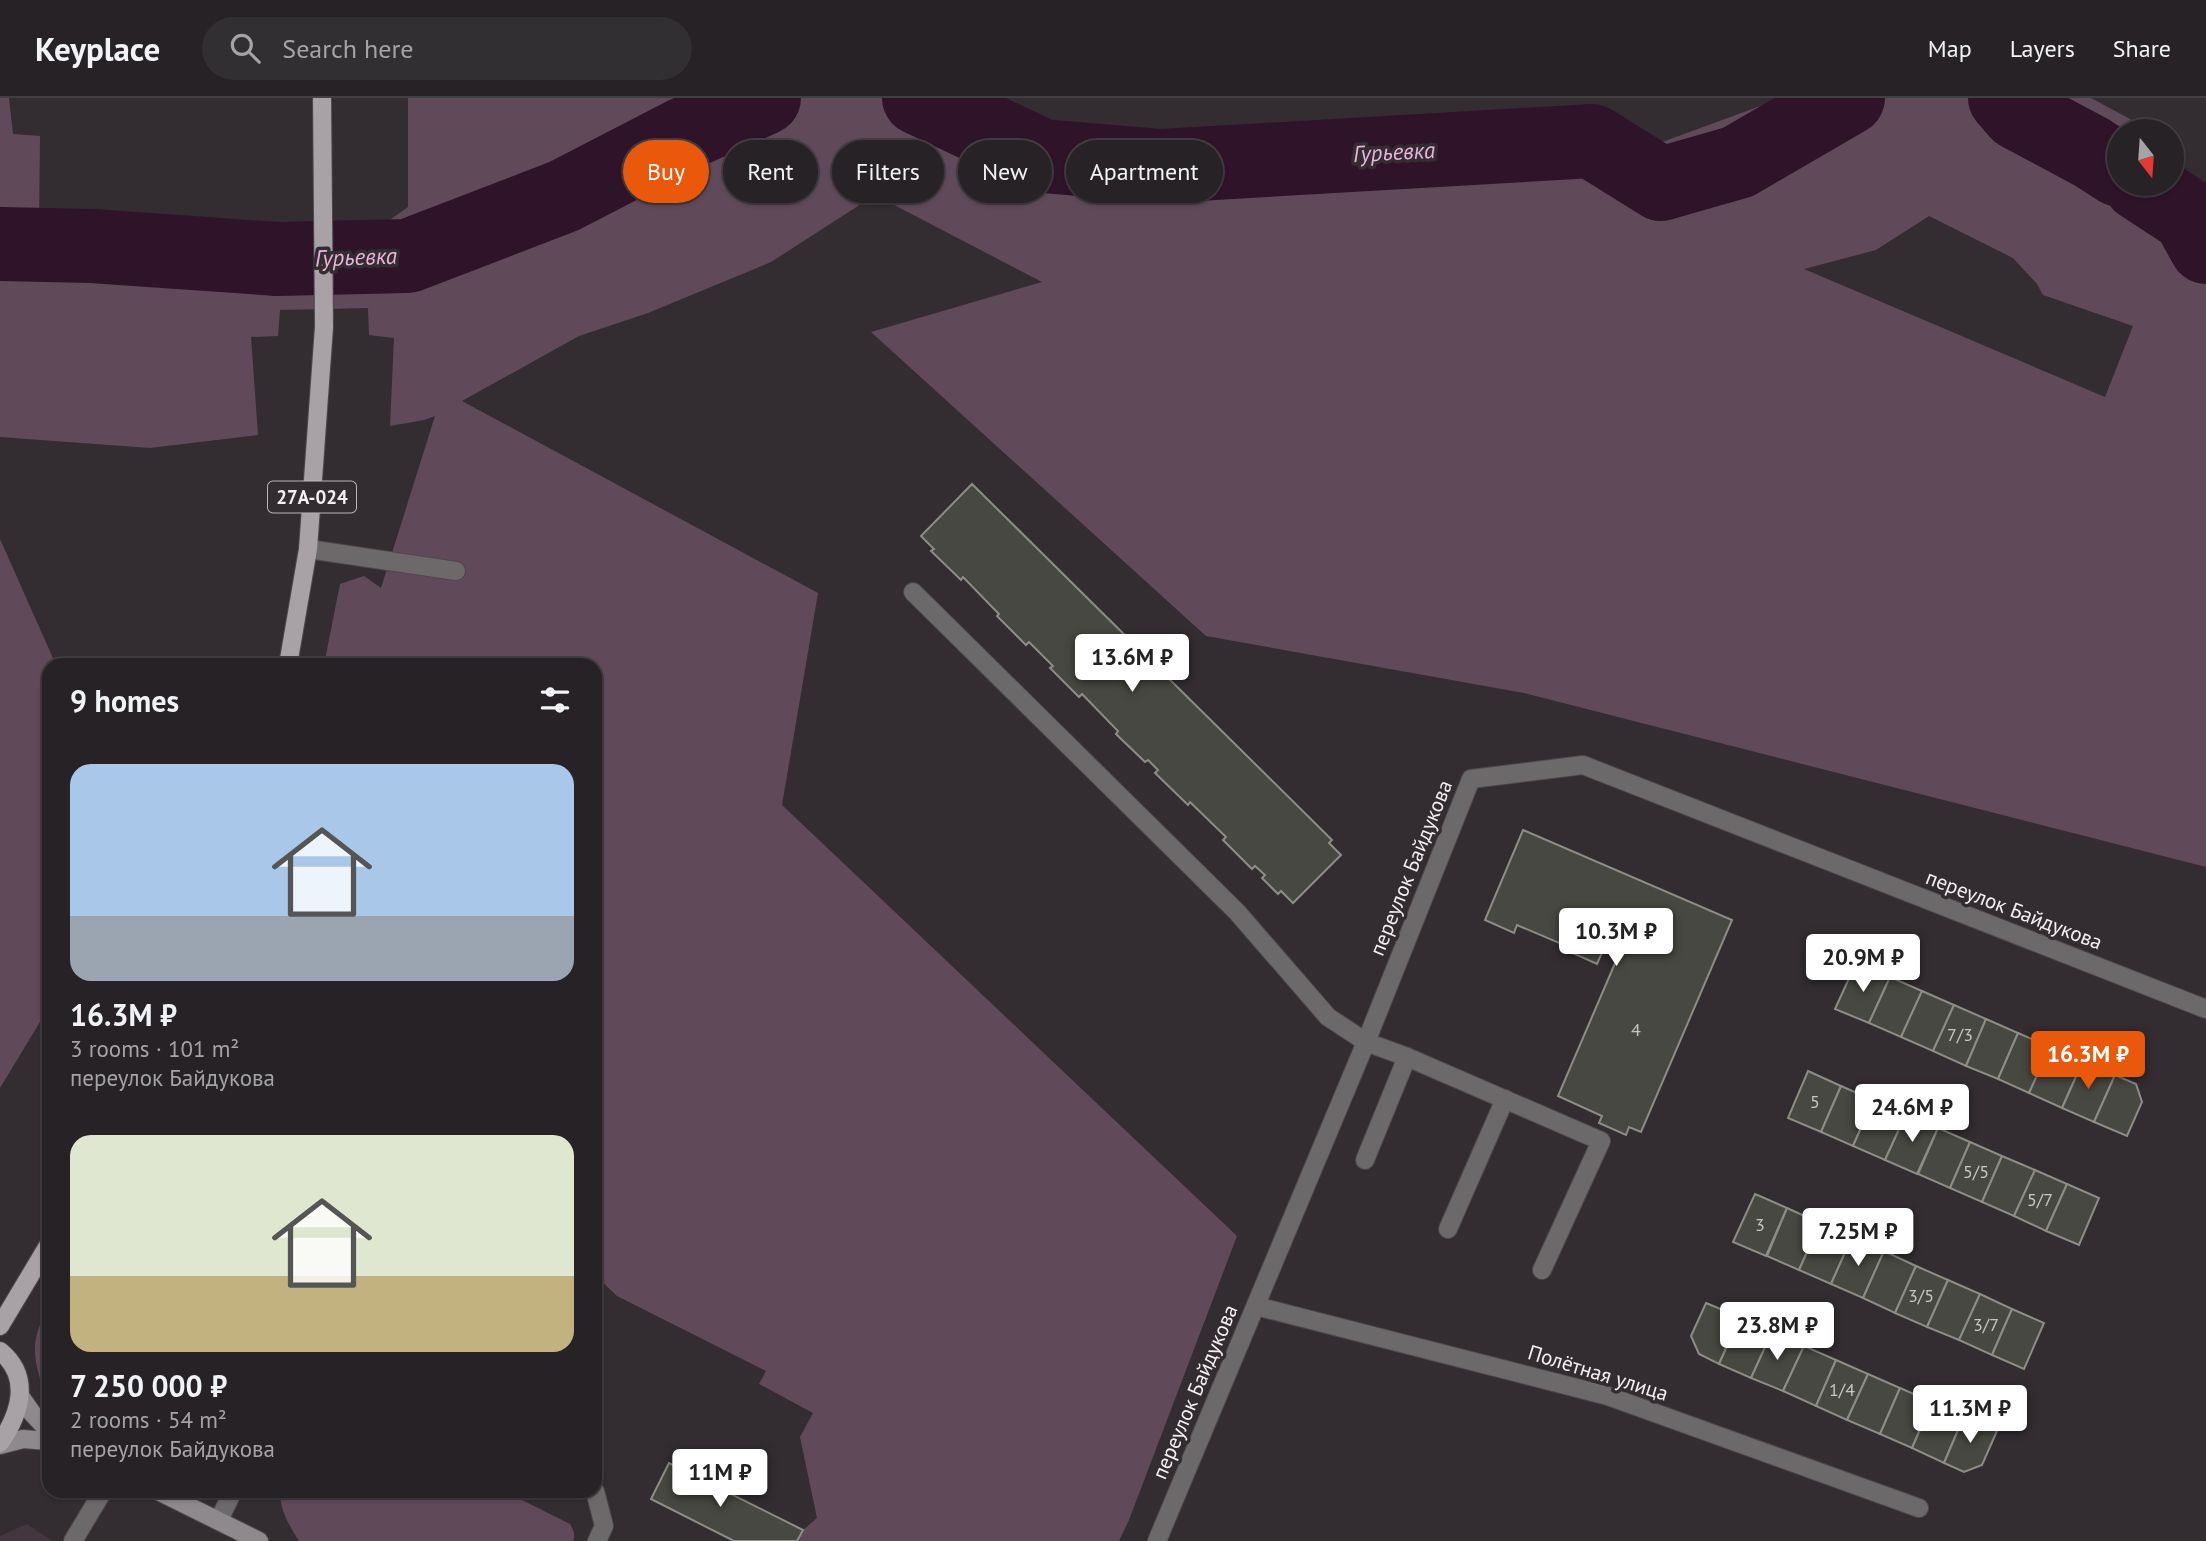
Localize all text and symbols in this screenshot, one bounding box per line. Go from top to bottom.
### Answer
search box [202,17,692,80]
text: Keyplace [35,27,160,70]
icon: search [226,29,264,67]
text: Search here [282,32,413,65]
text: Map [1928,33,1972,64]
text: Layers [2010,33,2075,64]
text: Share [2113,33,2171,64]
north arrow [2107,119,2184,196]
map controls [2107,119,2184,196]
water label: Гурьевка [1352,135,1436,168]
chip: Buy [623,140,709,203]
chip: Rent [723,140,818,203]
chip: Filters [832,140,944,203]
chip: New [958,140,1052,203]
chip: Apartment [1066,140,1223,203]
water label: Гурьевка [315,241,397,272]
road number: 27А-024 [268,482,356,512]
pin: 13.6M ₽ [1067,634,1197,694]
text: 13.6M ₽ [1091,642,1173,671]
text: 9 homes [70,681,179,720]
icon: filters [536,681,574,719]
street label: переулок Байдукова [1363,776,1458,960]
icon: home [259,809,385,935]
street label: переулок Байдукова [1922,863,2106,956]
pin: 10.3M ₽ [1551,908,1681,968]
text: 10.3M ₽ [1575,916,1657,945]
pin: 20.9M ₽ [1798,934,1928,994]
text: 20.9M ₽ [1822,942,1904,971]
text: 16.3M ₽ [70,995,177,1034]
house number: 4 [1631,1018,1641,1041]
house number: 7/3 [1947,1023,1973,1046]
pin: 16.3M ₽ [2023,1032,2153,1091]
text: 3 rooms · 101 m² [70,1034,239,1063]
text: 16.3M ₽ [2047,1039,2129,1068]
text: переулок Байдукова [70,1063,275,1092]
pin: 24.6M ₽ [1847,1084,1977,1144]
house number: 5 [1810,1090,1820,1113]
text: 24.6M ₽ [1871,1092,1953,1121]
house number: 5/5 [1963,1160,1989,1183]
icon: home [259,1180,385,1306]
house number: 5/7 [2027,1188,2053,1211]
pin: 7.25M ₽ [1793,1208,1923,1268]
house number: 3 [1755,1213,1765,1236]
text: 7.25M ₽ [1818,1216,1898,1245]
house number: 3/5 [1908,1284,1934,1307]
street label: переулок Байдукова [1146,1300,1244,1483]
pin: 23.8M ₽ [1712,1302,1842,1362]
text: 23.8M ₽ [1736,1310,1818,1339]
house number: 3/7 [1973,1313,1999,1336]
street label: Полётная улица [1525,1338,1672,1407]
text: 7 250 000 ₽ [70,1366,227,1405]
house number: 1/4 [1829,1378,1855,1401]
pin: 11.3M ₽ [1905,1386,2035,1445]
text: 11.3M ₽ [1929,1393,2011,1422]
text: 2 rooms · 54 m² [70,1405,227,1434]
text: переулок Байдукова [70,1434,275,1463]
pin: 11M ₽ [671,1450,769,1509]
text: 11M ₽ [688,1457,752,1486]

